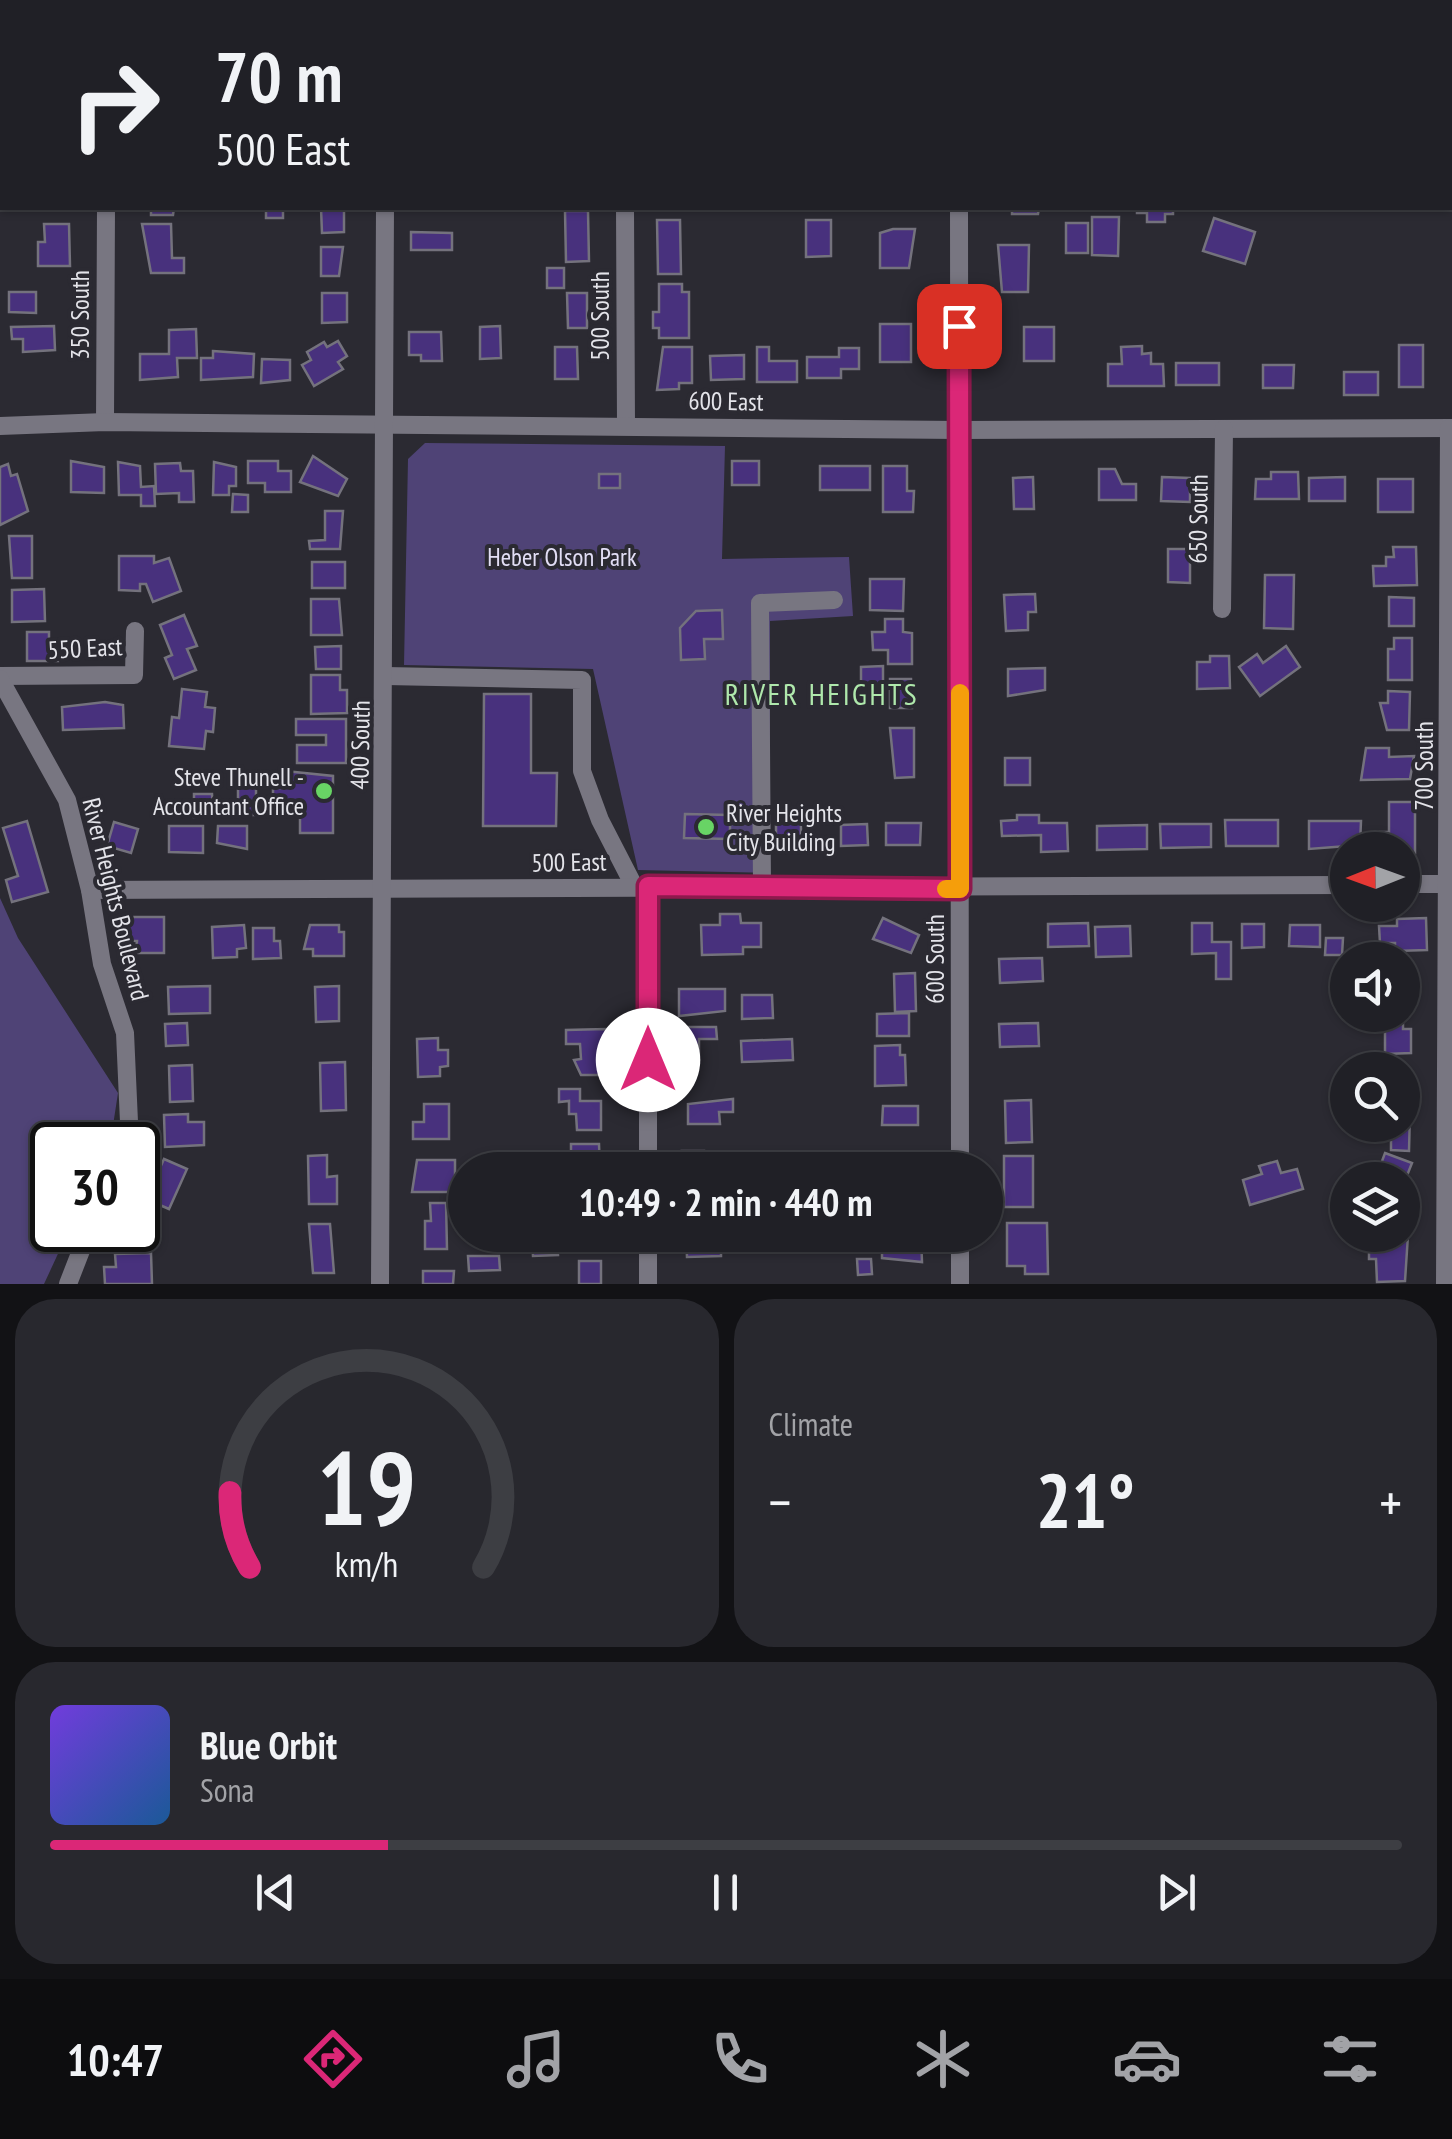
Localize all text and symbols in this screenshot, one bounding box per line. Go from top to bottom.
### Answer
text: 70 m [215,31,343,121]
icon: right [50,40,180,170]
text: 500 East [215,119,350,177]
street label: 350 South [64,270,96,360]
street label: 500 South [584,271,616,361]
pin [917,284,1002,369]
icon: arrive [932,299,987,354]
street label: 600 East [688,384,764,418]
street label: 650 South [1181,474,1215,564]
park label: Heber Olson Park [487,541,637,573]
street label: 550 East [47,630,123,666]
district label: RIVER HEIGHTS [725,674,919,713]
street label: 400 South [343,700,377,790]
street label: 700 South [1408,721,1440,811]
place label: Steve Thunell - Accountant Office [153,761,304,822]
marker: Steve Thunell - Accountant Office [313,780,335,802]
street label: River Heights Boulevard [75,794,157,1004]
place label: River Heights City Building [726,797,842,858]
marker: River Heights City Building [695,816,717,838]
north arrow [1330,832,1420,922]
map controls [1330,832,1420,1252]
street label: 500 East [531,845,607,879]
street label: 600 South [919,914,951,1004]
button: sound [1330,942,1420,1032]
position arrow [596,1008,700,1112]
button: search [1330,1052,1420,1142]
speed limit sign: 30 [30,1122,160,1252]
button: layers [1330,1162,1420,1252]
text: 10:49 · 2 min · 440 m [579,1177,872,1226]
text: Climate [769,1403,853,1445]
text: 19 [317,1419,416,1554]
text: 21° [1036,1452,1135,1549]
text: − [769,1466,791,1537]
text: + [1379,1466,1402,1537]
text: km/h [335,1541,398,1587]
text: Blue Orbit [200,1720,337,1769]
text: Sona [200,1769,254,1811]
icon: previous [248,1865,303,1920]
icon: pause [698,1865,753,1920]
icon: next [1149,1865,1204,1920]
icon: directions [298,2024,368,2094]
icon: music [501,2024,571,2094]
icon: phone [705,2024,775,2094]
icon: climate [908,2024,978,2094]
icon: car [1112,2024,1182,2094]
icon: filters [1315,2024,1385,2094]
text: 10:47 [67,2030,164,2088]

